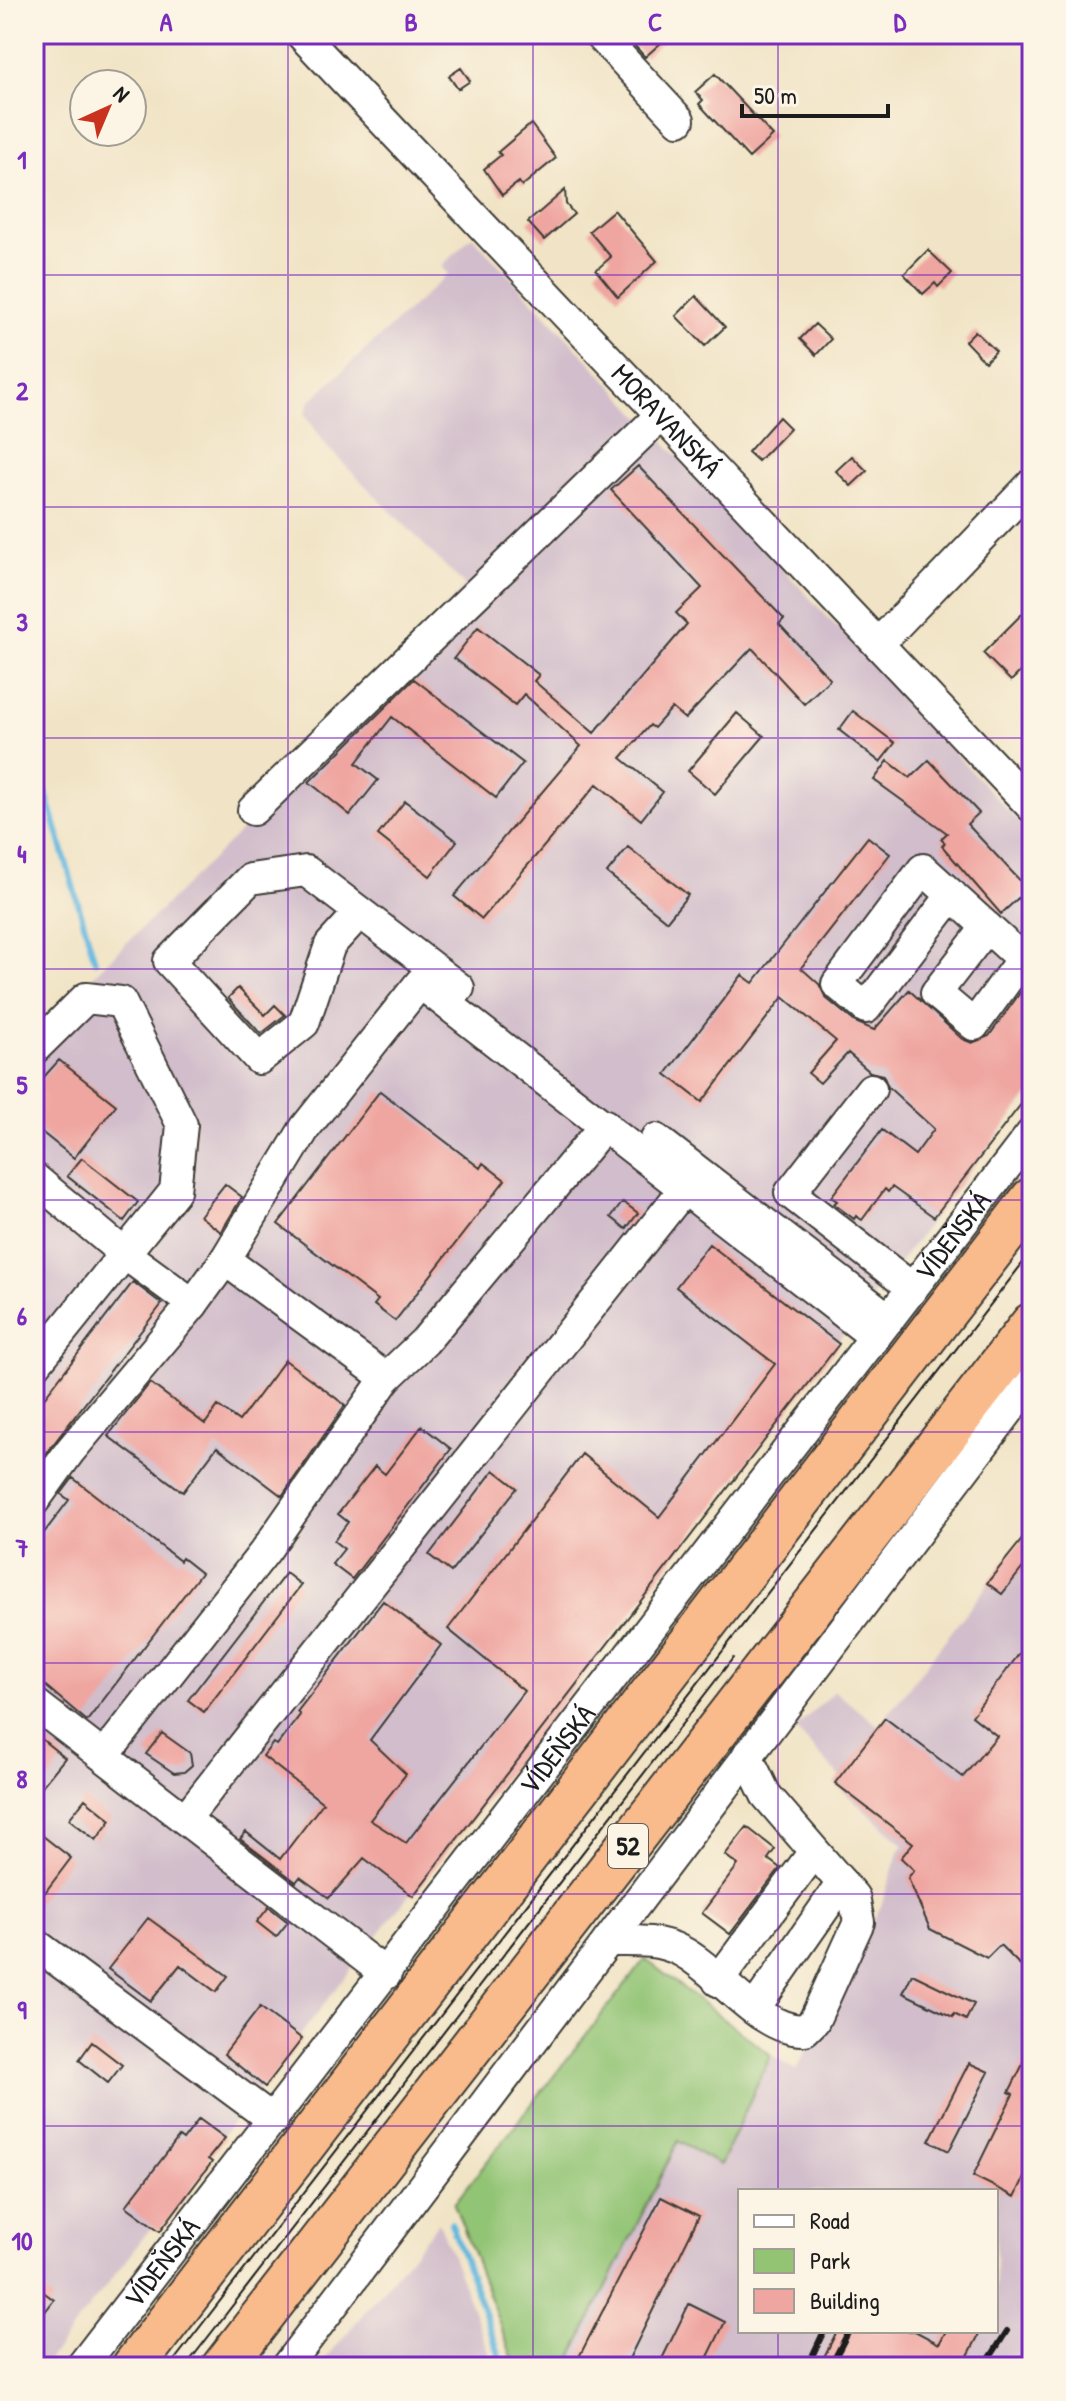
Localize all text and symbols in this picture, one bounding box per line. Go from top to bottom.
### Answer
text: A [160,4,173,39]
text: B [404,4,418,39]
text: C [648,4,662,39]
text: D [894,4,907,39]
north arrow [68,68,148,148]
scale bar [742,68,888,118]
text: N [107,79,137,109]
text: 50 m [754,79,797,111]
text: 1 [17,142,27,177]
street label: MORAVANSKÁ [603,355,730,486]
text: 2 [16,373,29,408]
text: 3 [16,604,28,639]
text: 4 [17,836,27,871]
text: 5 [17,1067,28,1102]
street label: VÍDEŇSKÁ [906,1183,1000,1289]
text: 6 [17,1298,28,1333]
text: 7 [15,1530,29,1565]
street label: VÍDEŇSKÁ [510,1696,604,1802]
text: 8 [16,1761,28,1796]
road number: 52 [608,1824,648,1868]
text: 9 [17,1992,27,2027]
legend [738,2189,998,2333]
text: Road [810,2204,849,2236]
street label: VÍDEŇSKÁ [115,2209,209,2315]
text: 10 [11,2223,33,2258]
text: Park [810,2244,850,2276]
text: Building [810,2284,880,2316]

